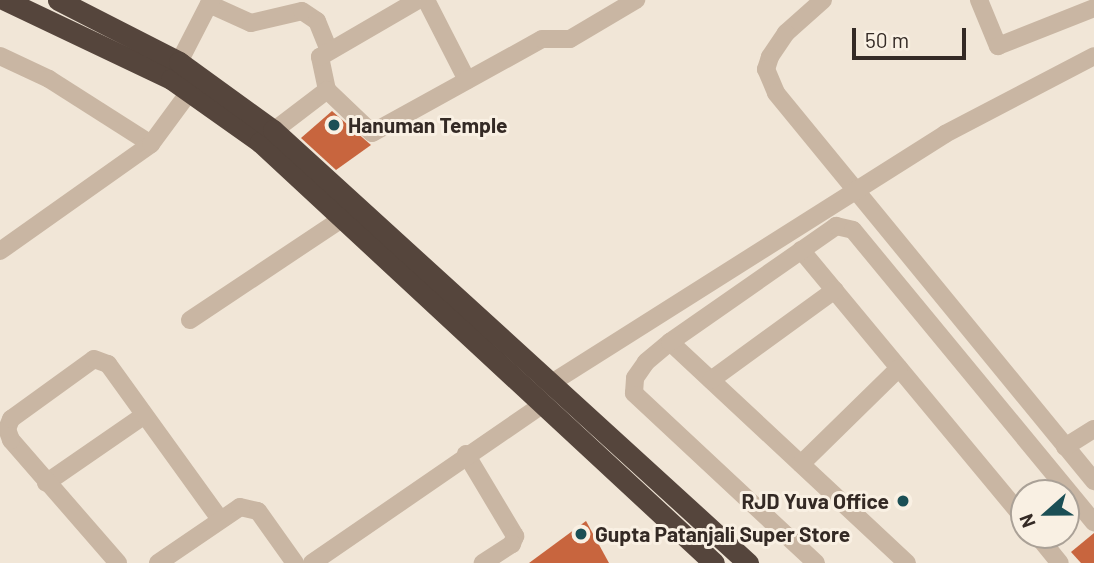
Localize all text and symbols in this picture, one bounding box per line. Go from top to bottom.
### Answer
scale bar [856,14,970,58]
text: 50 m [865,27,909,52]
place label: Hanuman Temple [348,112,508,138]
marker: Hanuman Temple [326,117,342,133]
north arrow [1010,479,1080,549]
place label: RJD Yuva Office [741,488,889,514]
marker: RJD Yuva Office [895,493,911,509]
text: N [1014,511,1040,531]
place label: Gupta Patanjali Super Store [595,521,850,547]
marker: Gupta Patanjali Super Store [573,526,589,542]

